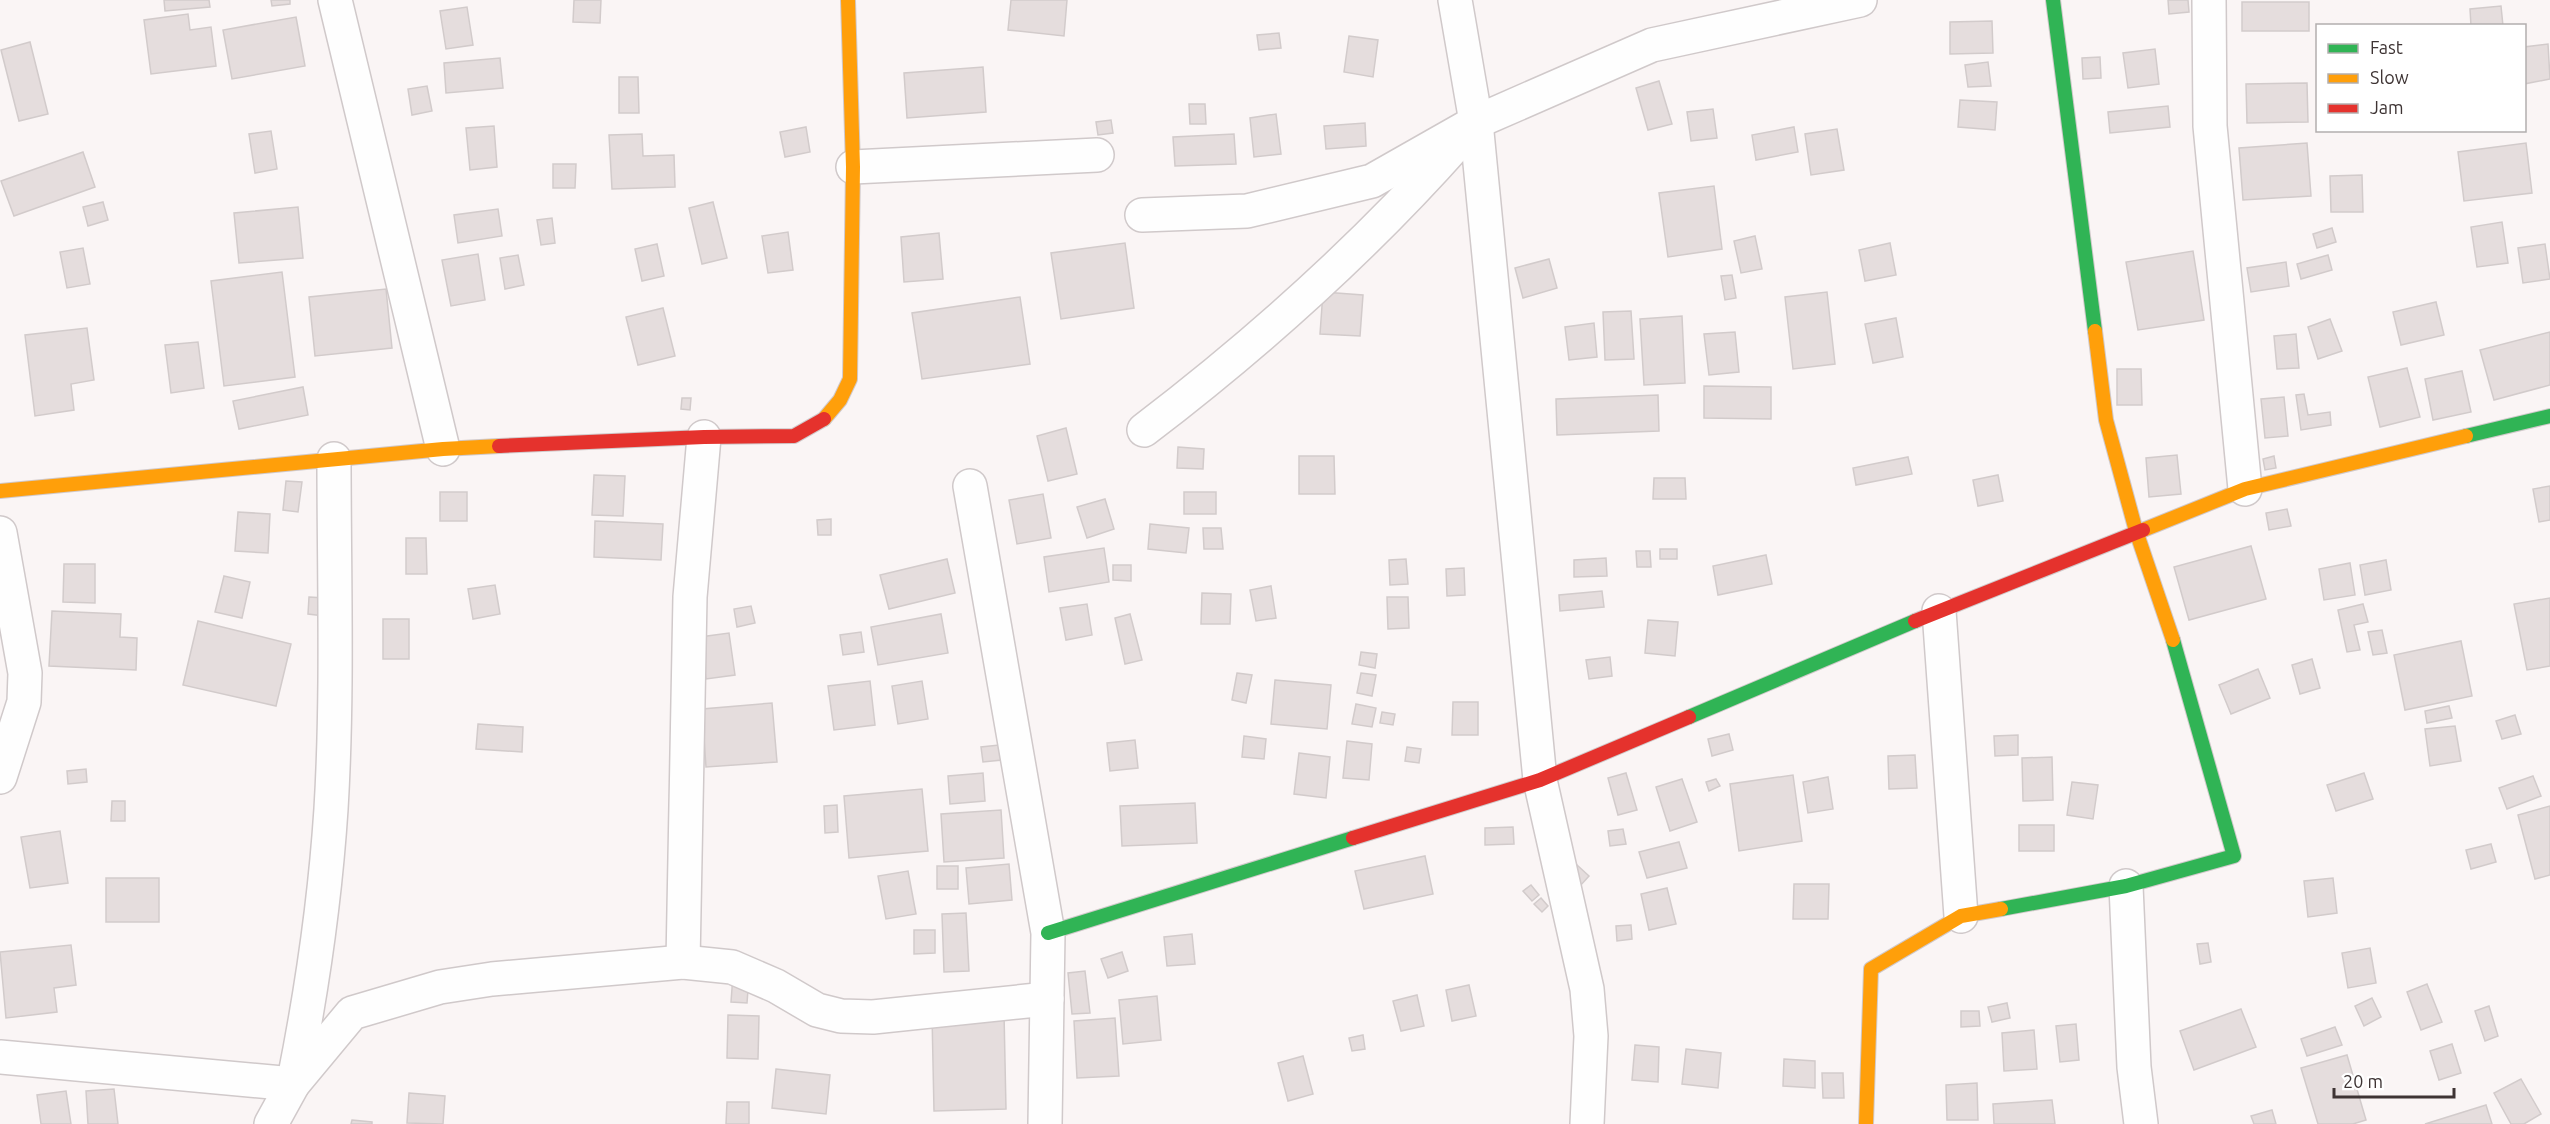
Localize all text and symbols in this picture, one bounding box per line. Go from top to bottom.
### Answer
legend [2316,24,2526,132]
text: Fast [2370,37,2403,57]
text: Slow [2370,67,2409,87]
text: Jam [2370,97,2404,117]
scale bar [2334,1061,2454,1099]
text: 20 m [2343,1071,2383,1091]

